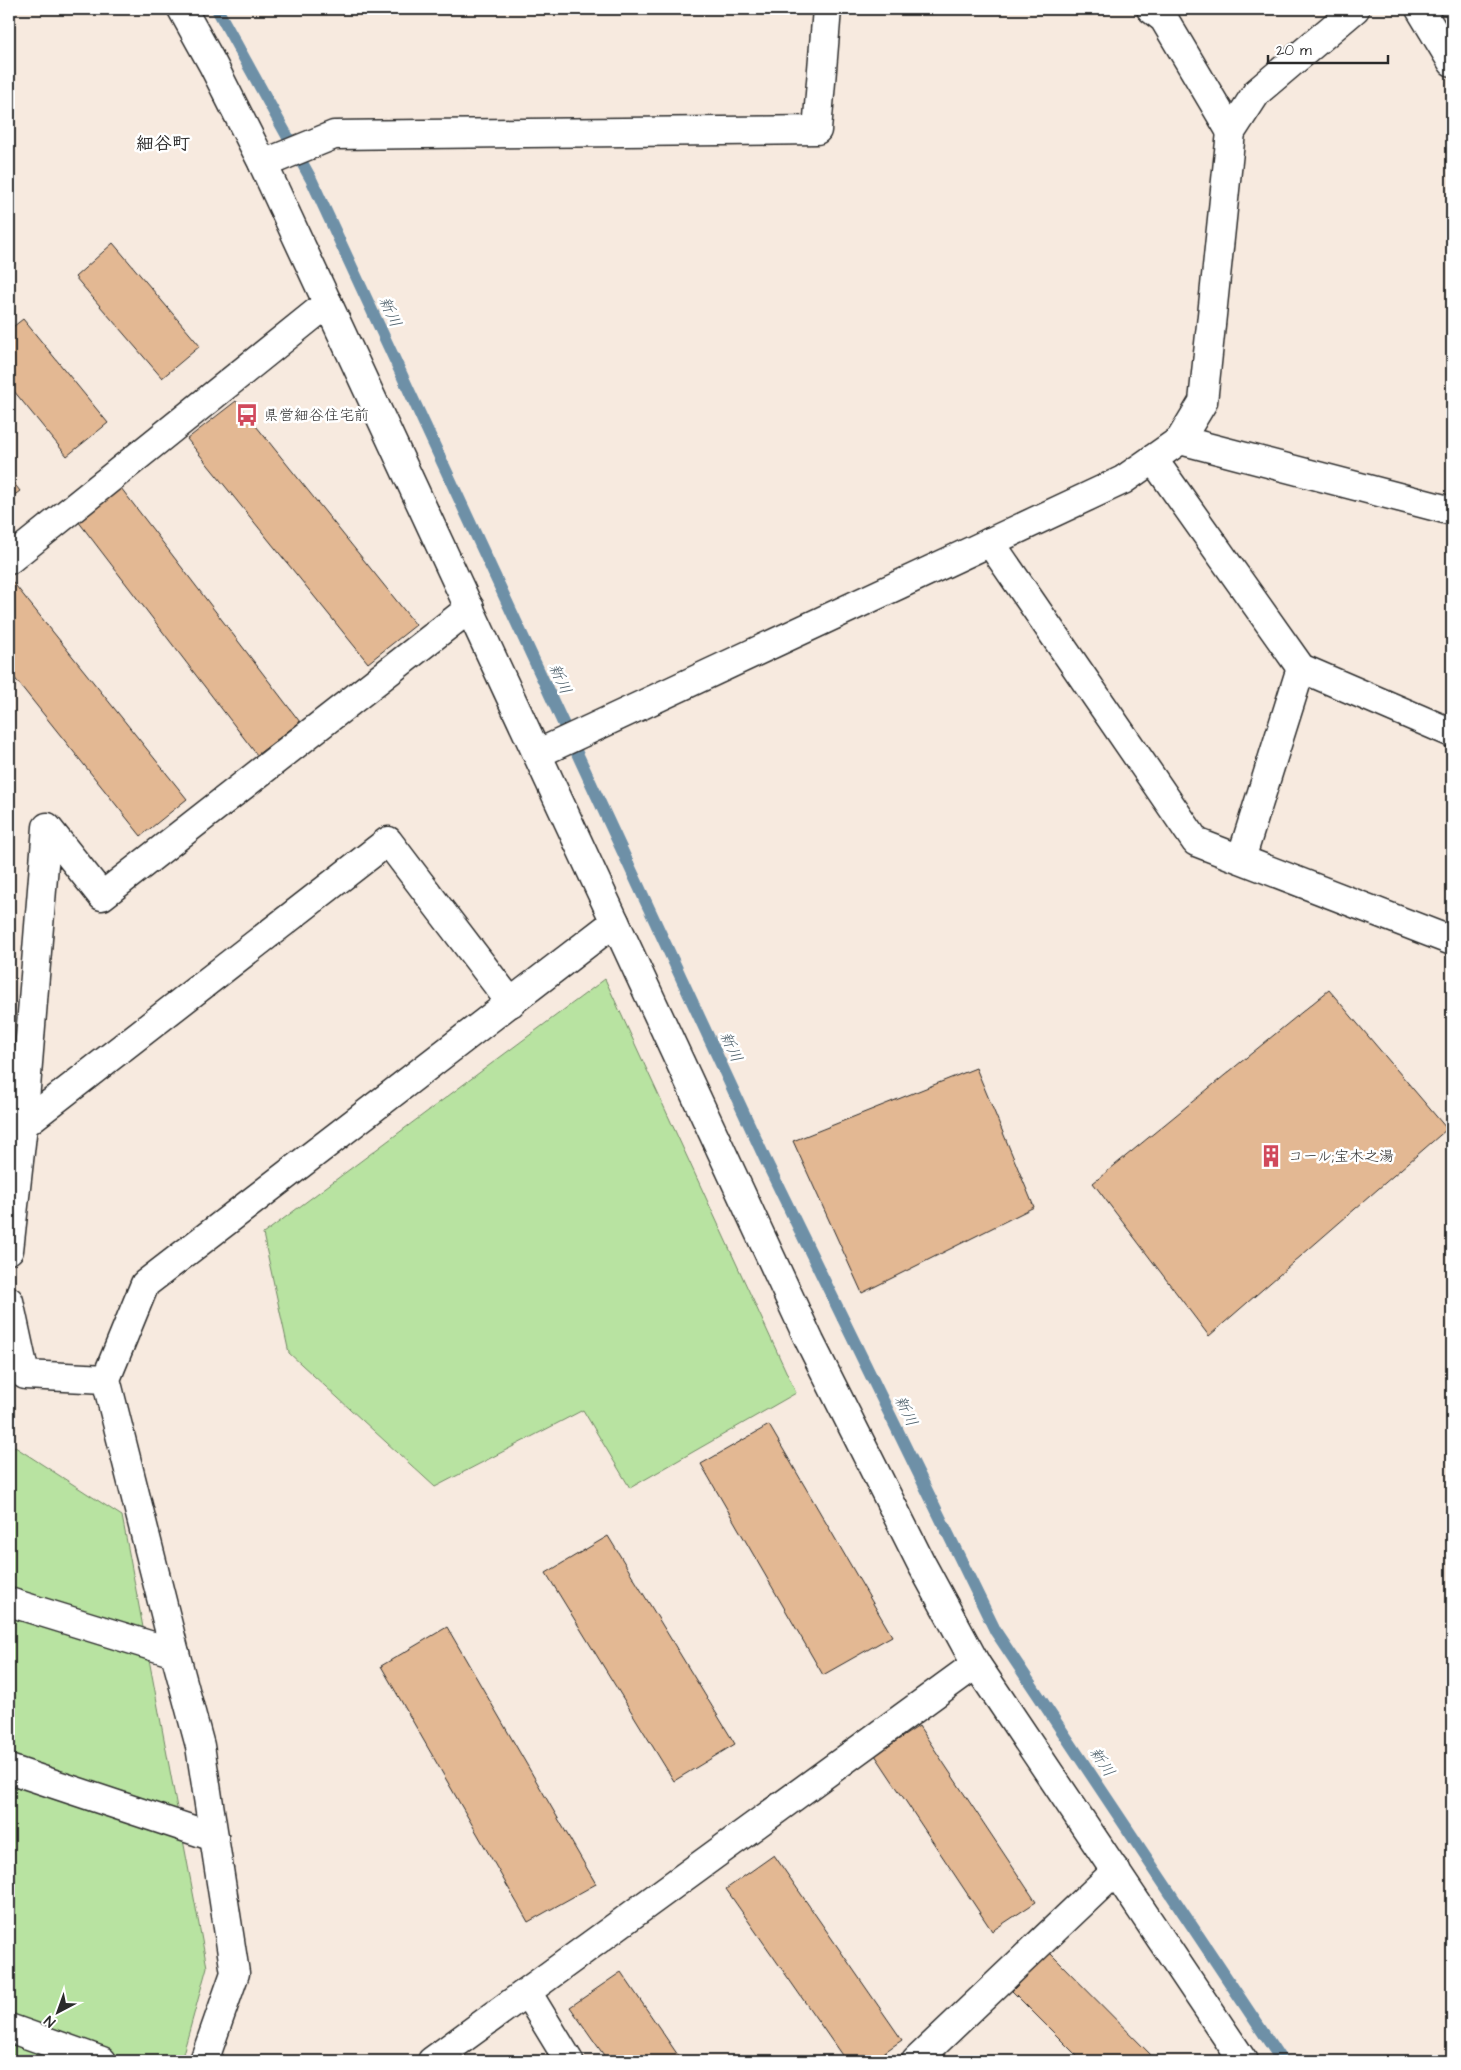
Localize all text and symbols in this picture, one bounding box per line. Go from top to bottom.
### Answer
scale bar [1268,32,1388,64]
text: 20 m [1276,40,1312,61]
district label: 細谷町 [136,131,190,156]
water label: 新川 [373,293,407,331]
bus stop icon: 県営細谷住宅前 [234,402,260,428]
place label: 県営細谷住宅前 [264,405,369,426]
water label: 新川 [543,660,577,698]
water label: 新川 [714,1028,748,1066]
building icon: コール;宝木之湯 [1258,1143,1284,1169]
place label: コール;宝木之湯 [1288,1146,1394,1167]
water label: 新川 [889,1392,923,1430]
water label: 新川 [1084,1743,1120,1781]
north arrow [32,1988,82,2038]
text: N [40,2010,60,2031]

